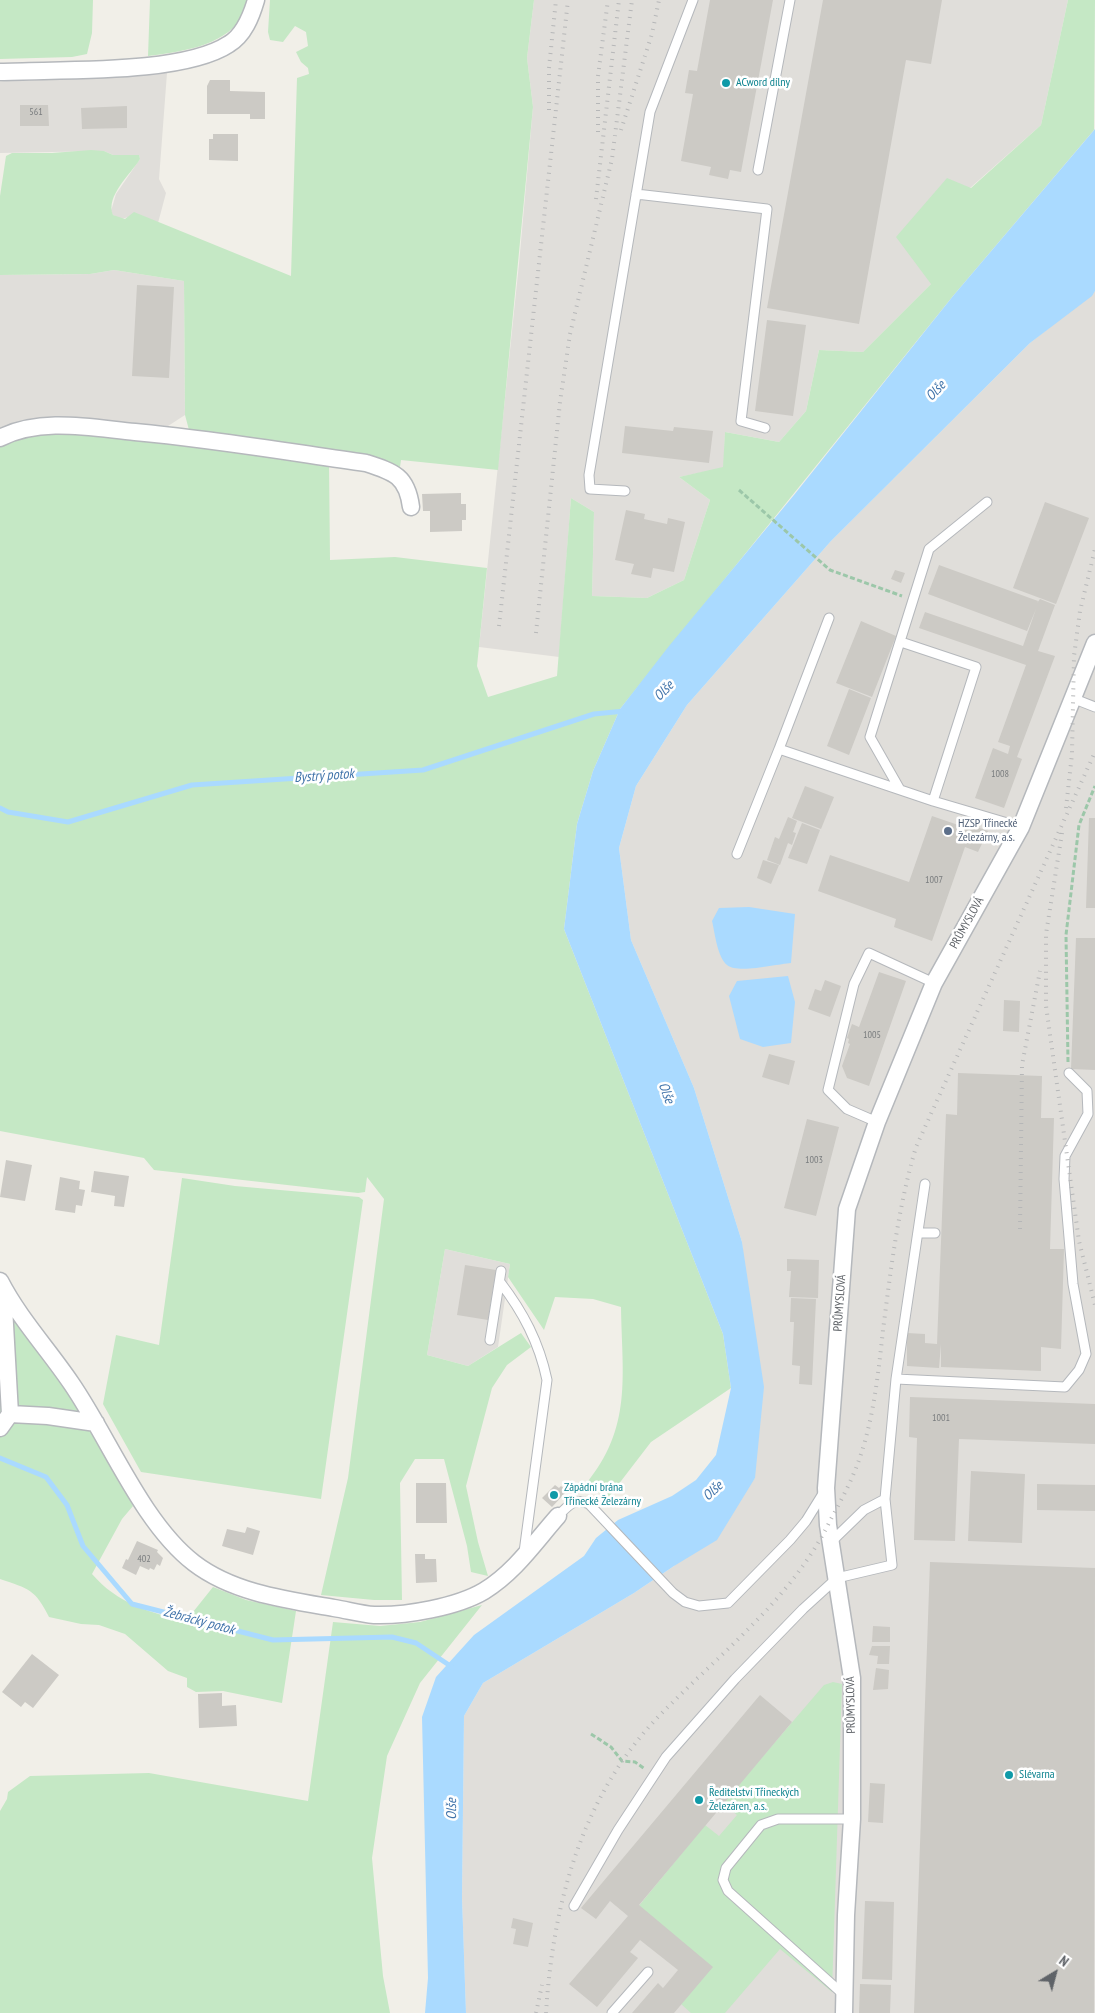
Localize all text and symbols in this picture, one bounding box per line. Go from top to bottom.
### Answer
place label: ACword dílny [736,76,790,90]
marker: ACword dílny [720,77,732,89]
house number: 561 [29,106,43,118]
water label: Olše [923,377,949,405]
water label: Olše [650,677,678,705]
water label: Bystrý potok [294,766,354,786]
house number: 1008 [991,768,1009,780]
place label: HZSP Třinecké Železárny, a.s. [958,817,1018,845]
marker: HZSP Třinecké Železárny, a.s. [942,825,954,837]
house number: 1007 [925,874,943,886]
street label: PRŮMYSLOVÁ [947,895,987,951]
house number: 1005 [863,1029,881,1041]
water label: Olše [654,1080,678,1106]
house number: 1003 [805,1154,823,1166]
street label: PRŮMYSLOVÁ [831,1274,849,1332]
house number: 1001 [932,1412,950,1424]
water label: Olše [699,1478,727,1504]
place label: Zápádní brána Třinecké Železárny [564,1481,641,1509]
marker: Zápádní brána Třinecké Železárny [548,1489,560,1501]
house number: 402 [137,1553,151,1565]
water label: Žebrácký potok [162,1603,236,1639]
street label: PRŮMYSLOVÁ [843,1676,859,1734]
place label: Slévarna [1019,1768,1054,1782]
marker: Slévarna [1003,1769,1015,1781]
place label: Ředitelství Třineckých Železáren, a.s. [709,1786,799,1814]
marker: Ředitelství Třineckých Železáren, a.s. [693,1794,705,1806]
water label: Olše [444,1798,460,1820]
north arrow [1030,1948,1080,1998]
text: N [1056,1952,1072,1970]

